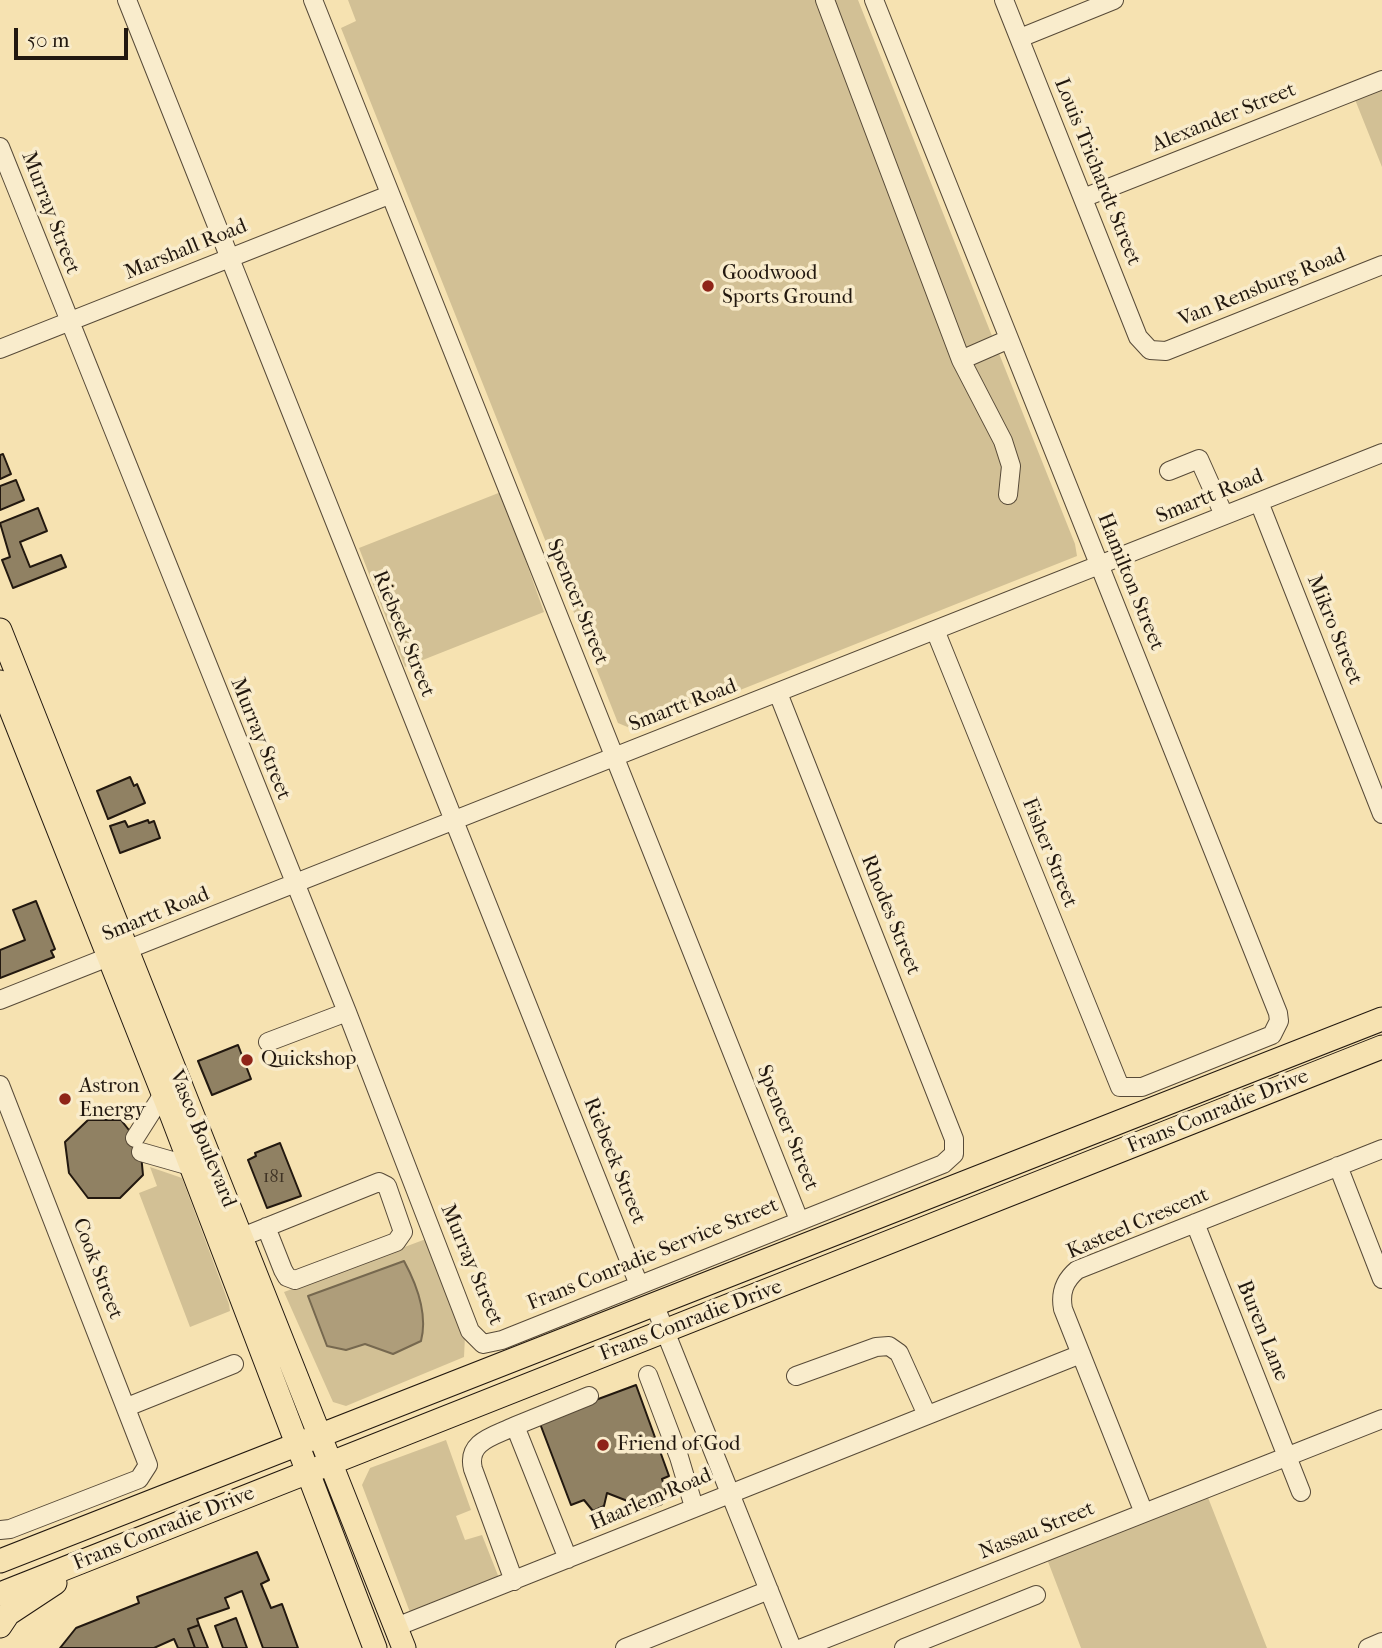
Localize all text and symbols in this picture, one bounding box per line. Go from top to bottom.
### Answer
scale bar [18,14,131,58]
text: 50 m [27,28,70,52]
street label: Louis Trichardt Street [1048,75,1146,269]
street label: Alexander Street [1148,78,1300,158]
street label: Murray Street [15,148,85,278]
street label: Marshall Road [121,214,251,286]
street label: Van Rensburg Road [1175,243,1349,333]
place label: Goodwood Sports Ground [722,261,853,311]
marker: Goodwood Sports Ground [700,278,716,294]
street label: Smartt Road [1153,464,1267,530]
street label: Hamilton Street [1091,510,1169,654]
street label: Spencer Street [540,536,614,668]
street label: Riebeek Street [366,567,440,701]
street label: Mikro Street [1301,572,1367,688]
street label: Murray Street [224,674,296,804]
street label: Smartt Road [626,674,740,738]
street label: Fisher Street [1016,794,1082,912]
street label: Rhodes Street [855,851,925,979]
street label: Smartt Road [99,882,213,948]
place label: Quickshop [261,1047,356,1073]
marker: Quickshop [239,1052,255,1068]
street label: Spencer Street [750,1062,824,1194]
street label: Frans Conradie Drive [1124,1064,1312,1160]
street label: Vasco Boulevard [163,1067,241,1211]
place label: Astron Energy [79,1074,146,1124]
marker: Astron Energy [57,1091,73,1107]
street label: Riebeek Street [577,1094,651,1228]
house number: 181 [263,1167,285,1189]
street label: Kasteel Crescent [1063,1183,1213,1265]
street label: Frans Conradie Service Street [524,1193,782,1317]
street label: Murray Street [434,1201,508,1329]
street label: Cook Street [66,1215,128,1323]
street label: Frans Conradie Drive [596,1275,786,1367]
street label: Buren Lane [1230,1277,1294,1385]
place label: Friend of God [617,1432,741,1458]
marker: Friend of God [595,1437,611,1453]
street label: Haarlem Road [586,1463,716,1537]
street label: Frans Conradie Drive [70,1481,258,1577]
street label: Nassau Street [976,1496,1098,1566]

